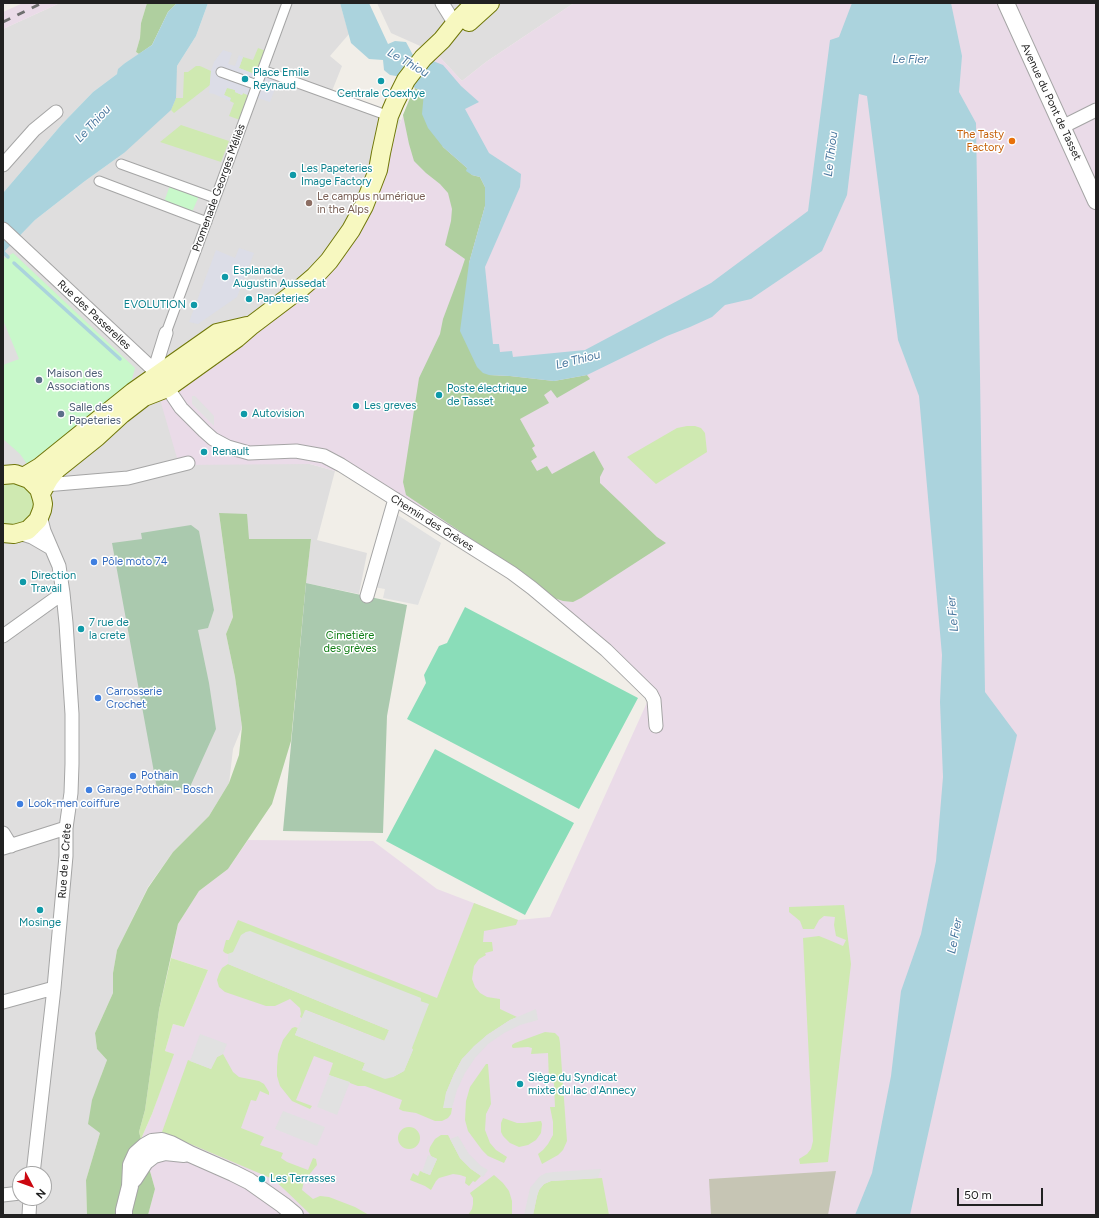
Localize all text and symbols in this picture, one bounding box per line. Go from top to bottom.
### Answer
street label: Avenue du Pont de Tasset [1018,41,1084,163]
water label: Le Thiou [385,45,431,81]
water label: Le Fier [892,52,928,66]
place label: Place Emile Reynaud [253,66,309,92]
marker: Place Emile Reynaud [240,74,250,84]
marker: Centrale Coexhye [376,76,386,86]
place label: Centrale Coexhye [337,87,425,101]
water label: Le Thiou [72,102,114,146]
street label: Promenade Georges Méliès [190,122,248,254]
place label: The Tasty Factory [957,128,1004,154]
water label: Le Thiou [821,131,841,177]
marker: The Tasty Factory [1007,136,1017,146]
place label: Les Papeteries Image Factory [301,162,372,188]
marker: Les Papeteries Image Factory [288,170,298,180]
place label: Le campus numérique in the Alps [317,190,425,216]
marker: Le campus numérique in the Alps [304,198,314,208]
place label: Esplanade Augustin Aussedat [233,264,326,290]
marker: Esplanade Augustin Aussedat [220,272,230,282]
street label: Rue des Passerelles [54,277,134,353]
place label: Papeteries [257,292,309,306]
marker: Papeteries [244,294,254,304]
place label: EVOLUTION [124,298,186,312]
marker: EVOLUTION [189,300,199,310]
water label: Le Thiou [554,348,602,372]
place label: Maison des Associations [47,367,110,393]
marker: Maison des Associations [34,375,44,385]
place label: Poste électrique de Tasset [447,382,527,408]
marker: Poste électrique de Tasset [434,390,444,400]
place label: Les greves [364,399,416,413]
place label: Salle des Papeteries [69,401,121,427]
marker: Les greves [351,401,361,411]
place label: Autovision [252,407,304,421]
marker: Salle des Papeteries [56,409,66,419]
marker: Autovision [239,409,249,419]
place label: Renault [212,445,249,459]
marker: Renault [199,447,209,457]
street label: Chemin des Grèves [388,492,476,554]
place label: Pôle moto 74 [102,555,167,569]
marker: Pôle moto 74 [89,557,99,567]
place label: Direction Travail [31,569,76,595]
marker: Direction Travail [18,577,28,587]
water label: Le Fier [944,596,962,632]
place label: 7 rue de la crete [89,616,129,642]
marker: 7 rue de la crete [76,624,86,634]
park label: Cimetière des grèves [323,629,377,655]
place label: Carrosserie Crochet [106,685,162,711]
marker: Carrosserie Crochet [93,693,103,703]
place label: Pothain [141,769,178,783]
marker: Pothain [128,771,138,781]
place label: Garage Pothain - Bosch [97,783,213,797]
marker: Garage Pothain - Bosch [84,785,94,795]
place label: Look-men coiffure [28,797,119,811]
marker: Look-men coiffure [15,799,25,809]
street label: Rue de la Crête [56,823,74,899]
marker: Mosinge [35,905,45,915]
place label: Mosinge [19,916,61,930]
water label: Le Fier [945,917,965,955]
place label: Siège du Syndicat mixte du lac d'Annecy [528,1071,636,1097]
marker: Siège du Syndicat mixte du lac d'Annecy [515,1079,525,1089]
north arrow [12,1166,52,1206]
place label: Les Terrasses [270,1172,335,1186]
marker: Les Terrasses [257,1174,267,1184]
scale bar [959,1180,1045,1206]
text: N [33,1186,48,1201]
text: 50 m [964,1188,992,1202]

